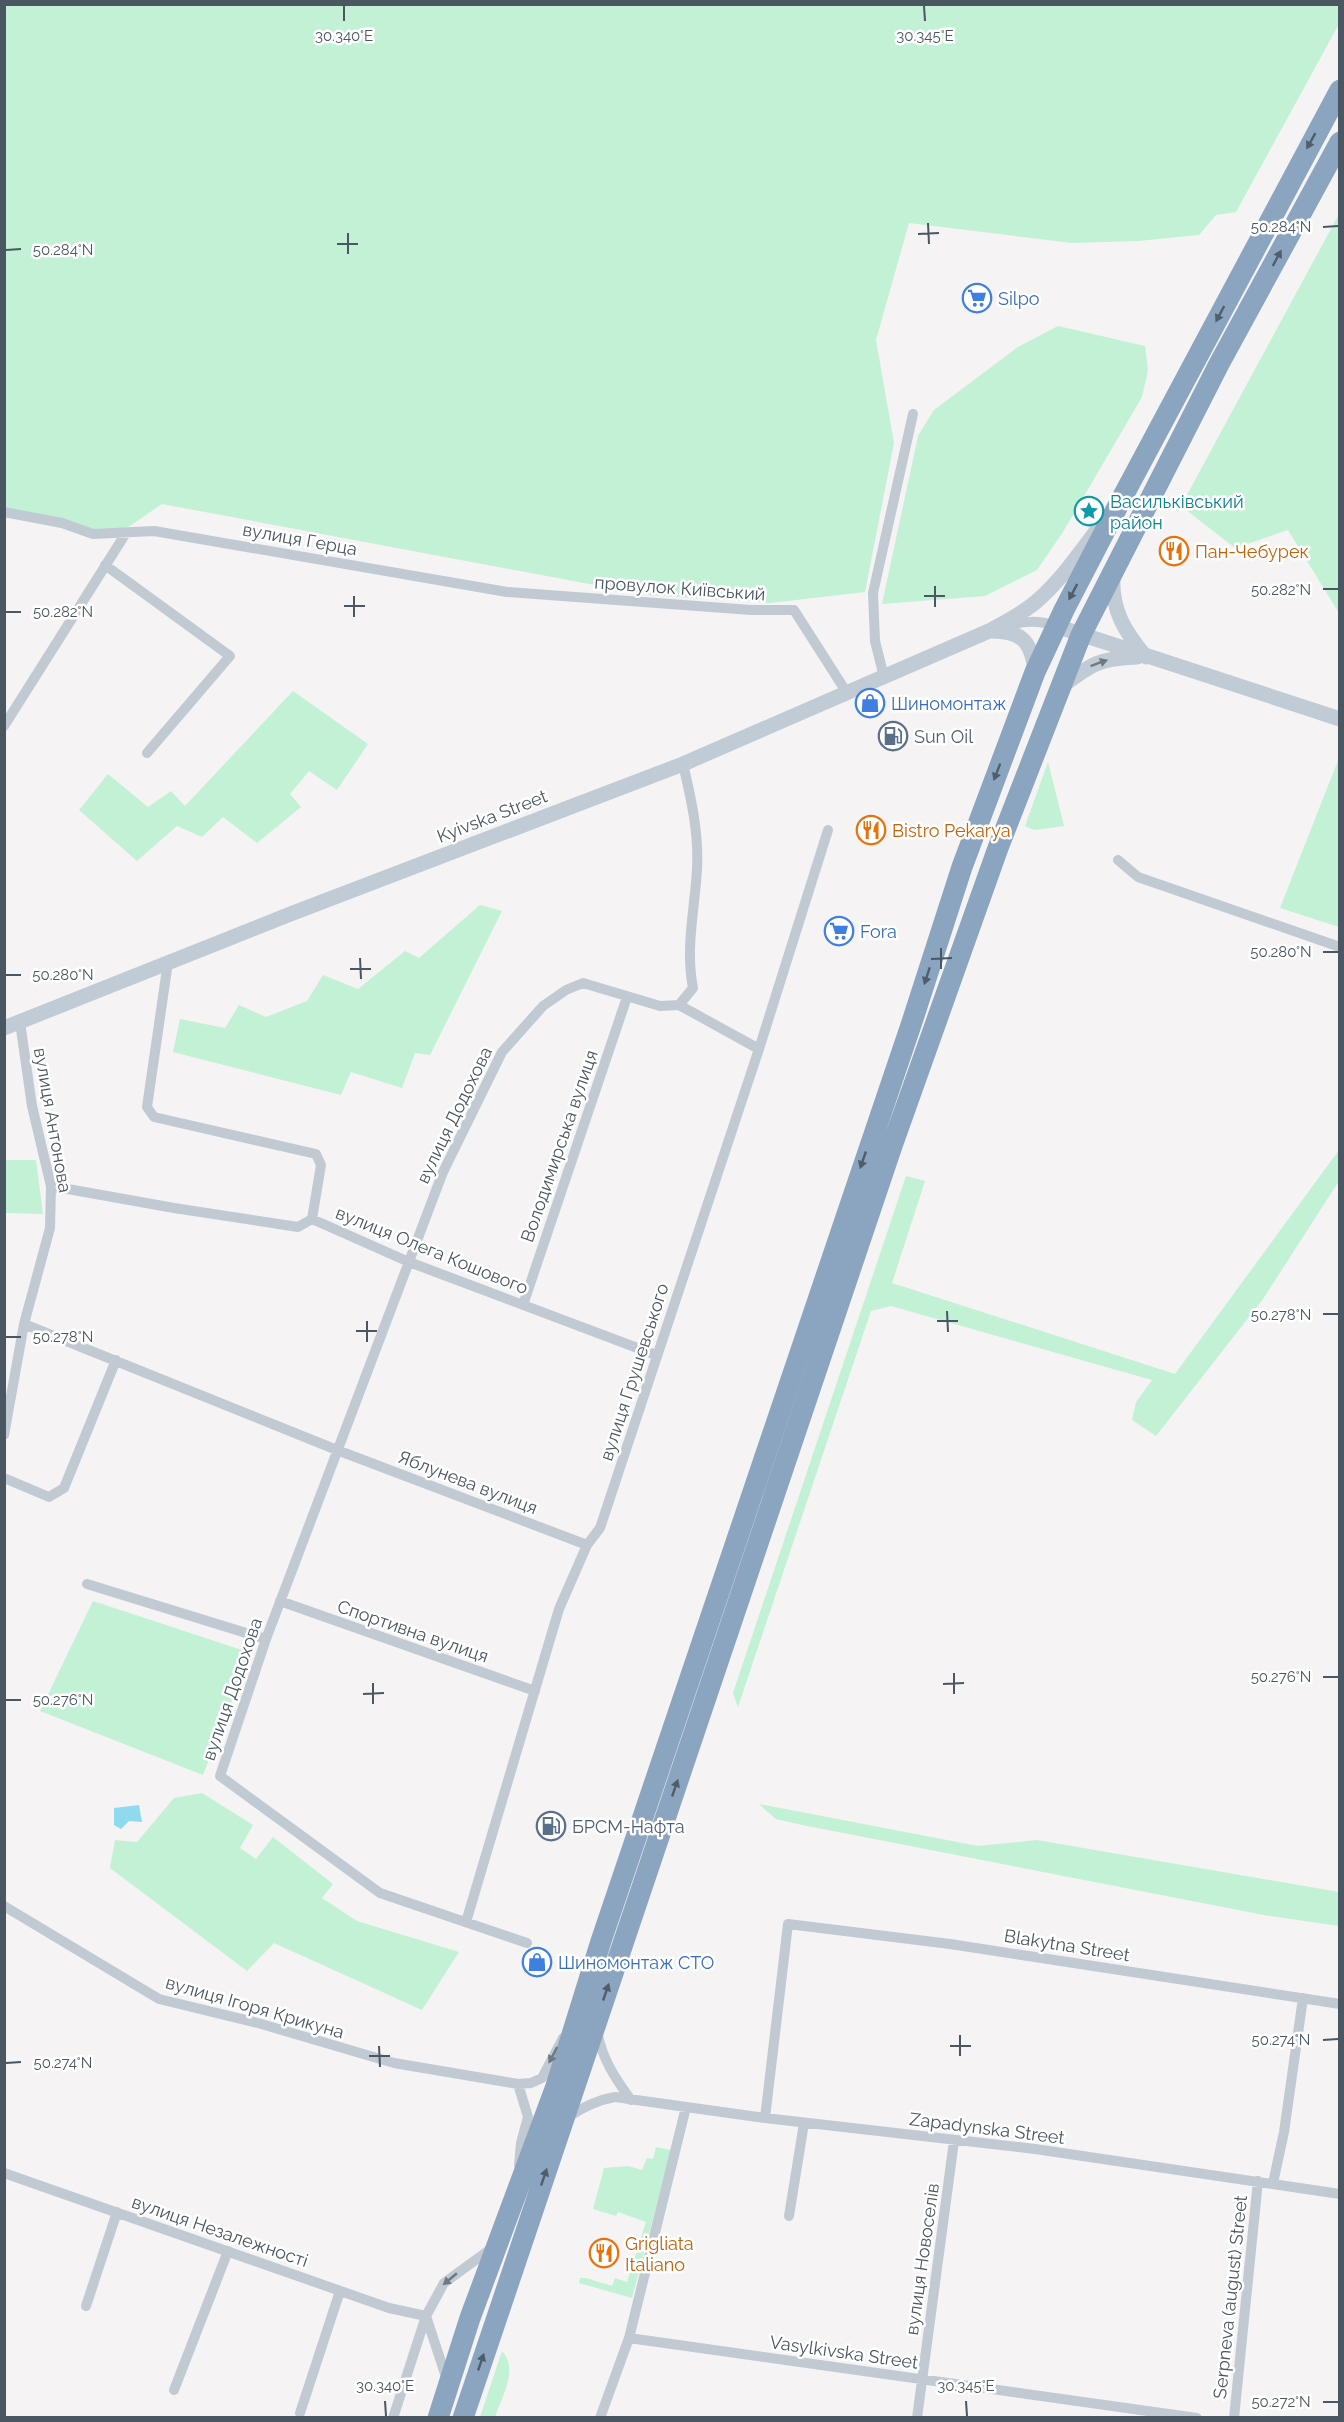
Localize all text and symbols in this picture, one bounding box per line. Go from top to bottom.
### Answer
text: 30.340°E [315,27,373,45]
text: 30.345°E [896,27,954,45]
one-way arrow [1306,133,1316,150]
text: 50.284°N [1251,218,1311,236]
text: 50.284°N [33,241,93,259]
one-way arrow [1272,249,1282,266]
supermarket icon: Silpo [961,282,993,314]
place label: Silpo [998,288,1040,309]
one-way arrow [1215,305,1225,322]
place label: Васильківський район [1110,491,1244,533]
place icon: Васильківський район [1073,495,1105,527]
street label: вулиця Герца [241,519,359,559]
restaurant icon: Пан-Чебурек [1158,535,1190,567]
place label: Пан-Чебурек [1195,541,1309,562]
street label: провулок Київський [594,572,766,604]
text: 50.282°N [1251,581,1311,599]
one-way arrow [1068,584,1078,601]
text: 50.282°N [33,603,93,621]
one-way arrow [1090,657,1108,667]
shop icon: Шиномонтаж [854,687,886,719]
place label: Шиномонтаж [891,693,1006,714]
fuel station icon: Sun Oil [877,720,909,752]
place label: Sun Oil [914,726,973,747]
one-way arrow [992,763,1002,781]
street label: Kyivska Street [434,785,550,847]
restaurant icon: Bistro Pekarya [855,814,887,846]
place label: Bistro Pekarya [892,820,1011,841]
supermarket icon: Fora [823,915,855,947]
place label: Fora [860,921,897,942]
text: 50.280°N [1250,943,1312,961]
text: 50.280°N [32,966,94,984]
one-way arrow [921,967,931,985]
street label: вулиця Додохова [412,1043,496,1187]
street label: вулиця Антонова [30,1046,76,1194]
street label: Володимирська вулиця [516,1047,602,1245]
one-way arrow [858,1151,868,1169]
street label: вулиця Олега Кошового [333,1202,532,1298]
street label: вулиця Грушевського [595,1280,673,1463]
text: 50.278°N [1251,1306,1311,1324]
text: 50.278°N [33,1328,93,1346]
street label: Яблунева вулиця [395,1446,541,1518]
street label: Спортивна вулиця [335,1595,491,1667]
street label: вулиця Додохова [198,1615,266,1763]
text: 50.276°N [1251,1668,1311,1686]
text: 50.276°N [33,1691,93,1709]
one-way arrow [671,1779,680,1797]
fuel station icon: БРСМ-Нафта [535,1810,567,1842]
place label: БРСМ-Нафта [572,1816,685,1837]
street label: Blakytna Street [1003,1925,1131,1965]
shop icon: Шиномонтаж СТО [521,1946,553,1978]
place label: Шиномонтаж СТО [558,1952,714,1973]
street label: вулиця Ігоря Крикуна [163,1971,347,2043]
one-way arrow [601,1983,611,2001]
text: 50.274°N [1252,2031,1310,2049]
one-way arrow [549,2046,559,2064]
text: 50.274°N [34,2054,92,2072]
street label: Zapadynska Street [908,2108,1066,2148]
one-way arrow [539,2168,549,2186]
street label: вулиця Новоселів [901,2182,943,2336]
street label: вулиця Незалежності [129,2191,311,2271]
street label: Serpneva (august) Street [1209,2194,1251,2400]
place label: Grigliata Italiano [625,2233,694,2275]
restaurant icon: Grigliata Italiano [588,2237,620,2269]
one-way arrow [442,2273,458,2286]
street label: Vasylkivska Street [768,2331,920,2373]
one-way arrow [477,2353,487,2371]
text: 30.340°E [356,2377,414,2395]
text: 30.345°E [937,2377,995,2395]
text: 50.272°N [1251,2393,1311,2411]

